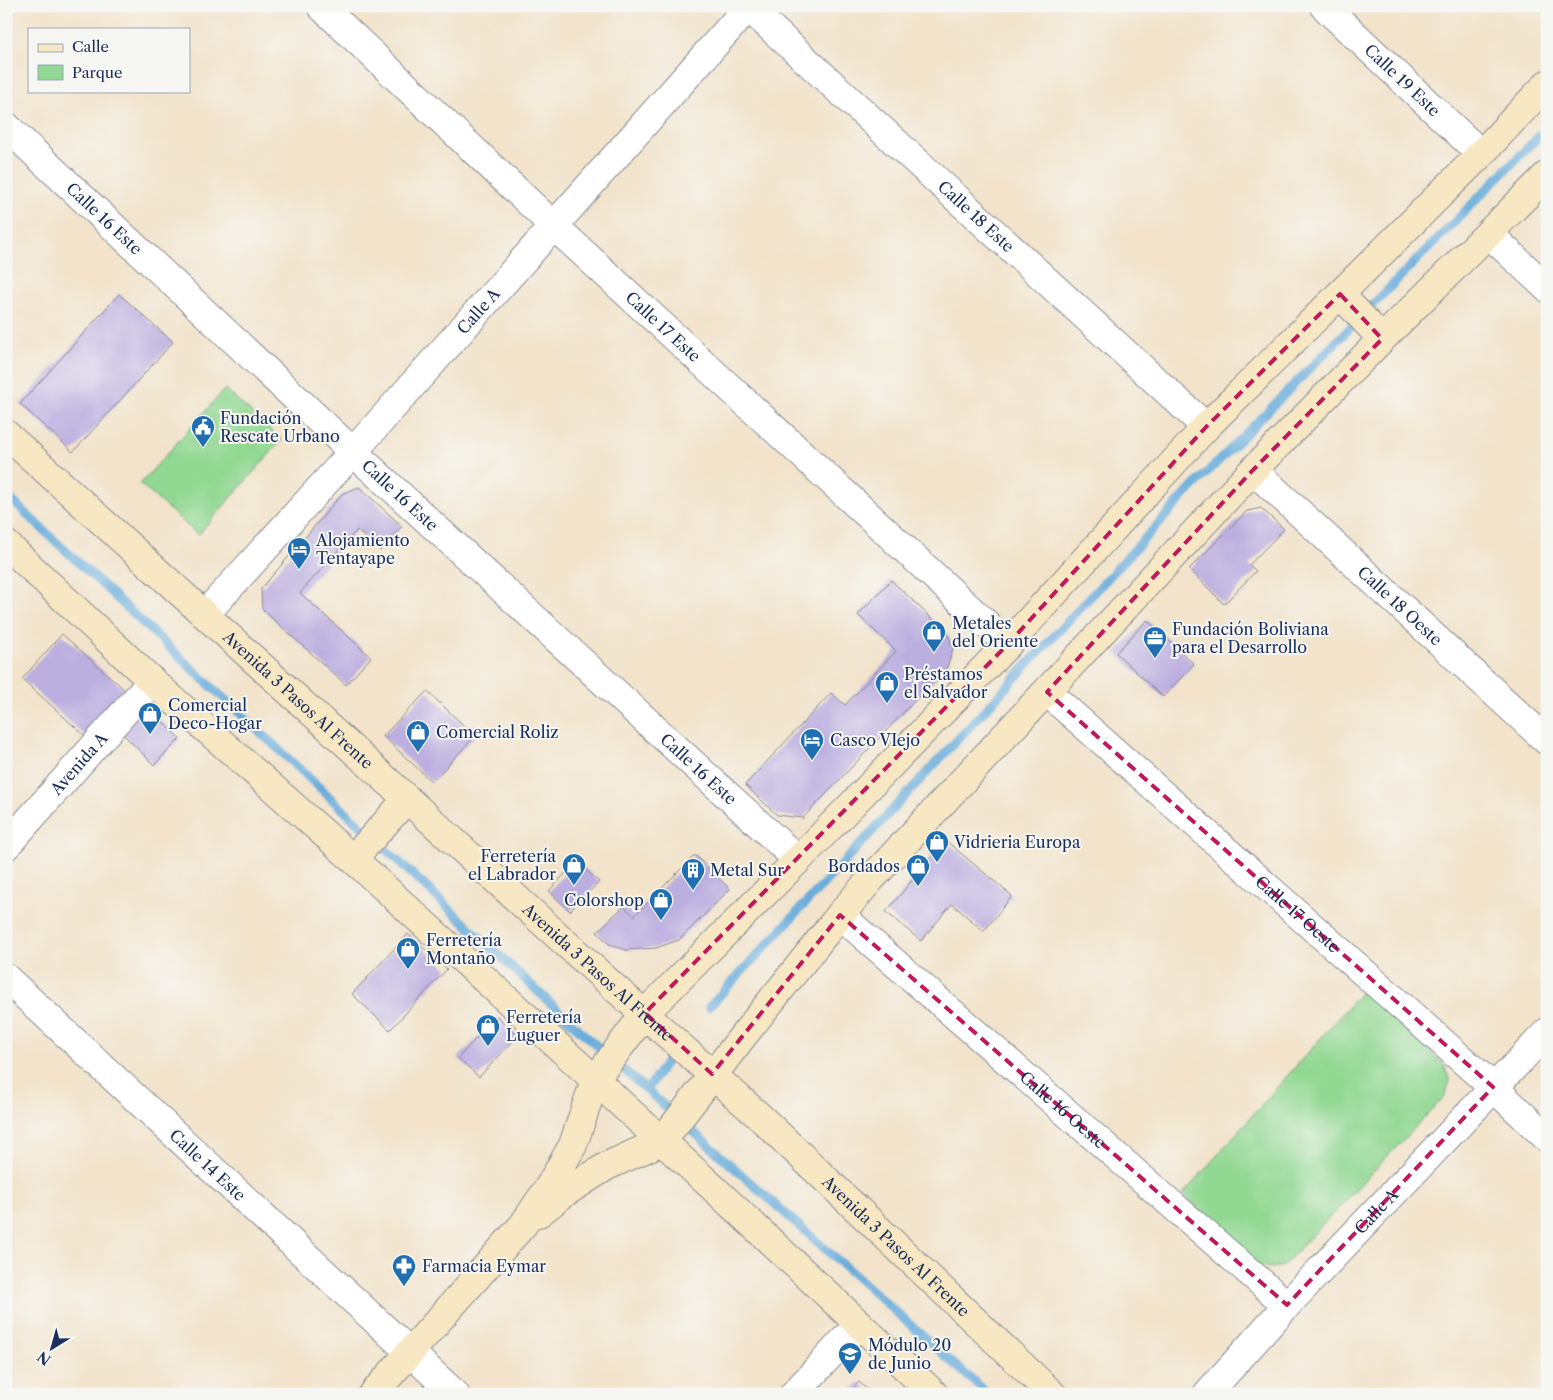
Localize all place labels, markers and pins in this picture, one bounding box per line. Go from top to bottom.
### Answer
place label: Fundación Rescate Urbano [220,408,340,446]
public building icon: Fundación Rescate Urbano [190,414,216,448]
place label: Alojamiento Tentayape [315,530,410,568]
hotel icon: Alojamiento Tentayape [286,536,312,570]
place label: Metales del Oriente [952,613,1038,651]
shop icon: Metales del Oriente [921,619,947,653]
place label: Fundación Boliviana para el Desarrollo [1172,619,1329,657]
office icon: Fundación Boliviana para el Desarrollo [1142,625,1168,659]
place label: Préstamos el Salvador [904,664,988,702]
shop icon: Préstamos el Salvador [874,670,900,704]
place label: Comercial Deco-Hogar [168,695,262,733]
shop icon: Comercial Deco-Hogar [137,701,163,735]
shop icon: Comercial Roliz [405,719,431,753]
place label: Comercial Roliz [436,722,559,742]
hotel icon: Casco VIejo [799,727,825,761]
place label: Casco VIejo [830,730,920,750]
shop icon: Vidrieria Europa [924,829,950,863]
place label: Vidrieria Europa [953,832,1081,852]
place label: Ferretería el Labrador [468,846,557,884]
shop icon: Ferretería el Labrador [561,852,587,886]
shop icon: Bordados [905,853,931,887]
place label: Bordados [828,856,900,876]
building icon: Metal Sur [680,857,706,891]
place label: Metal Sur [710,860,784,880]
shop icon: Colorshop [648,887,674,921]
place label: Colorshop [564,890,644,910]
place label: Ferretería Montaño [426,930,502,968]
shop icon: Ferretería Montaño [395,936,421,970]
place label: Ferretería Luguer [506,1007,582,1045]
shop icon: Ferretería Luguer [475,1013,501,1047]
pharmacy icon: Farmacia Eymar [391,1253,417,1287]
place label: Farmacia Eymar [422,1256,546,1276]
place label: Módulo 20 de Junio [868,1335,951,1373]
school or university icon: Módulo 20 de Junio [837,1341,863,1375]

